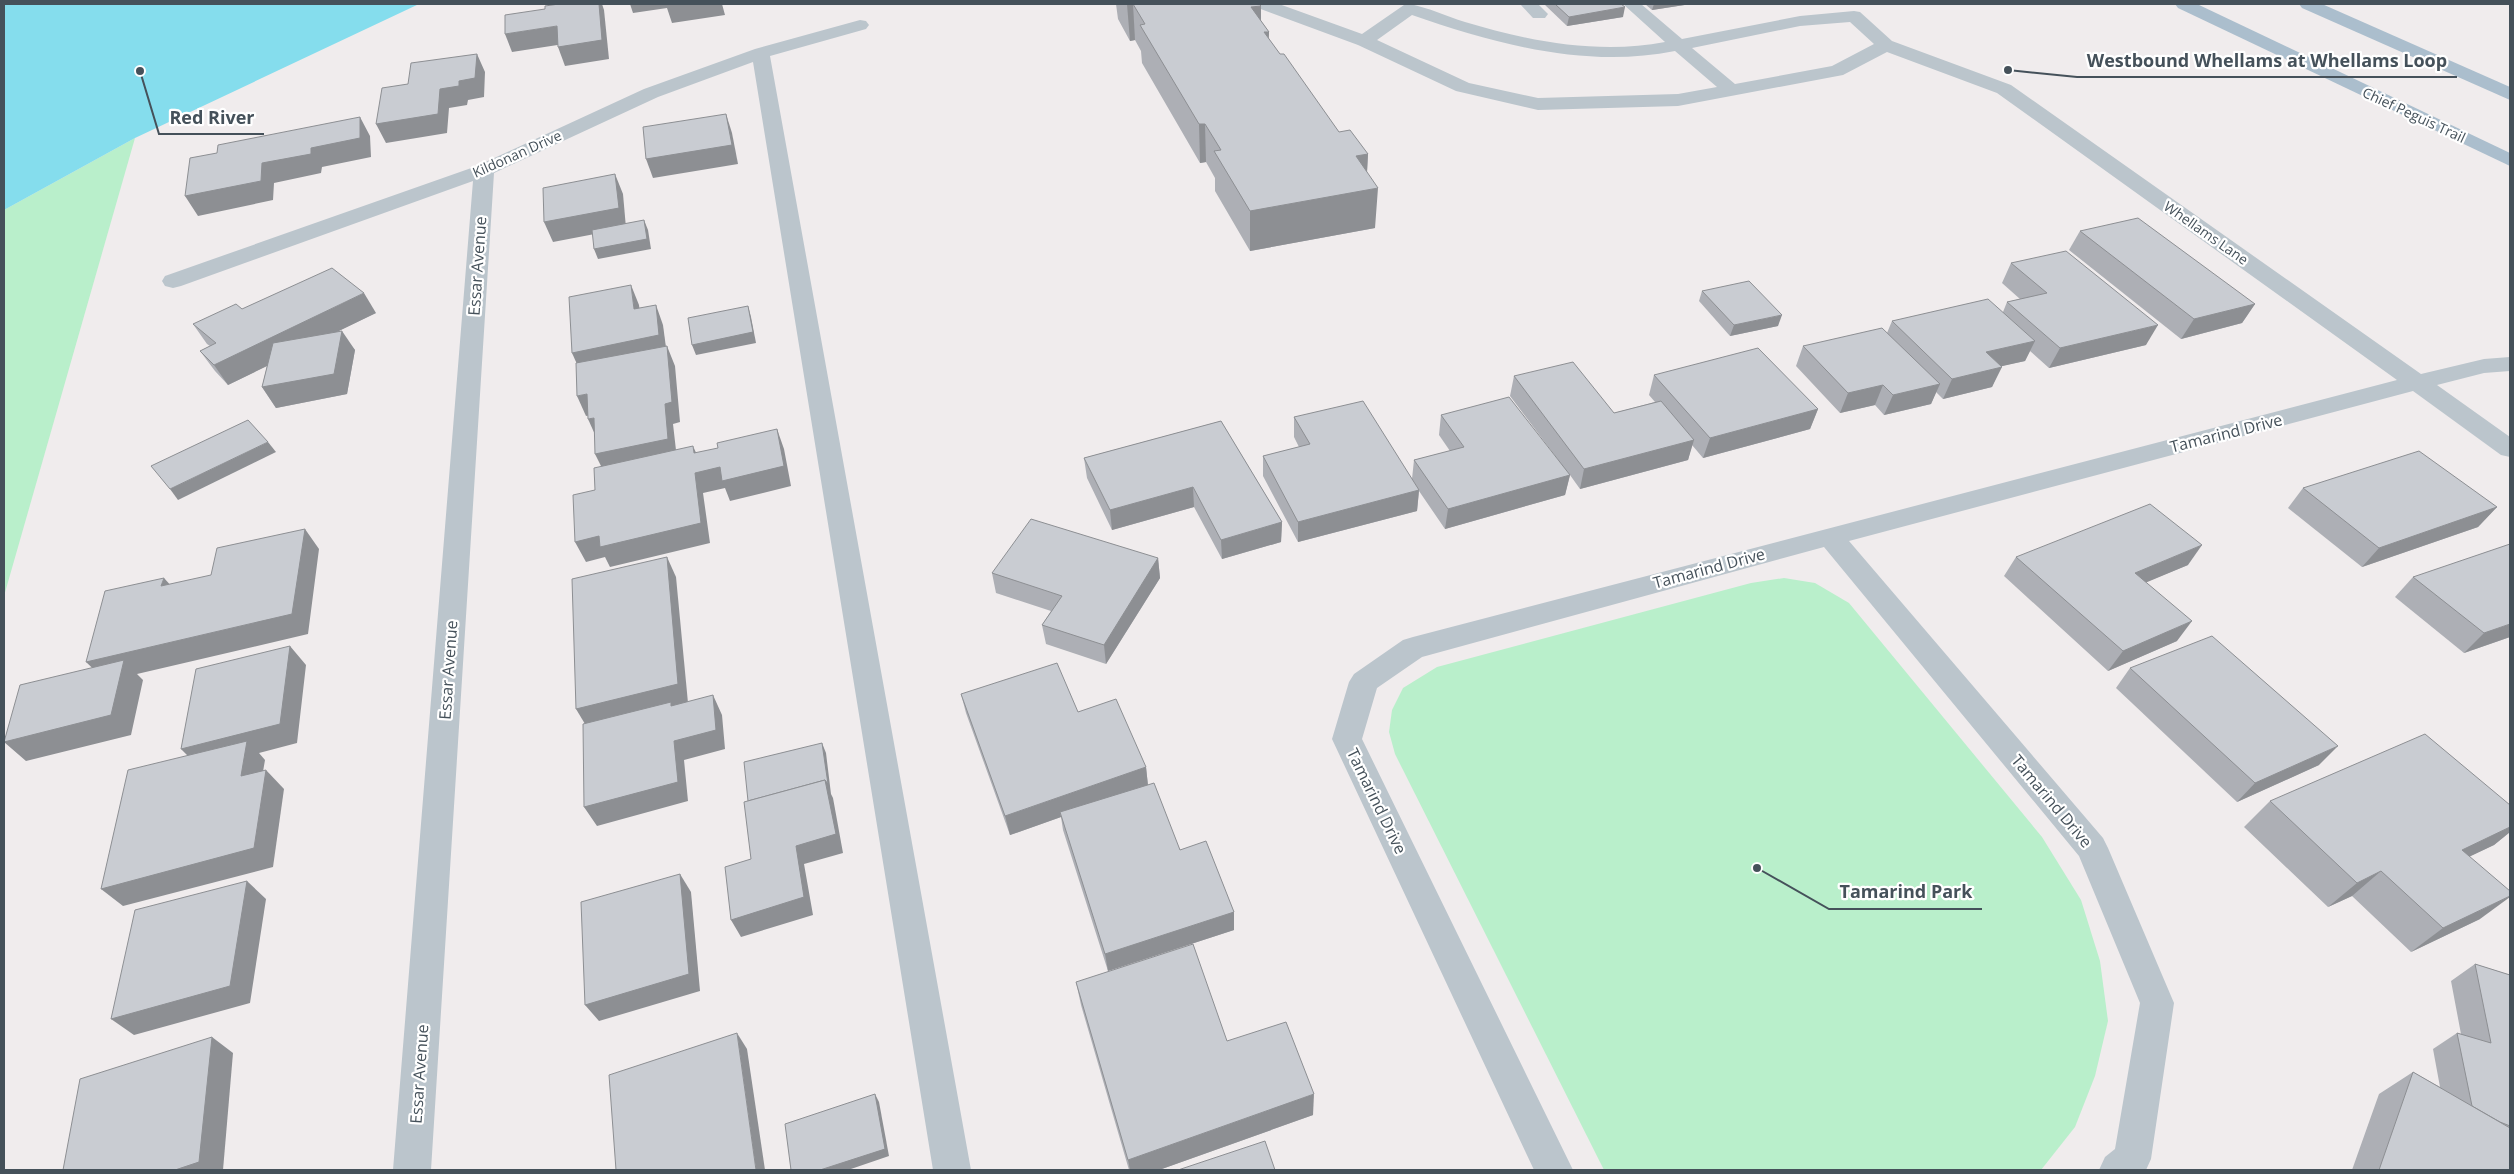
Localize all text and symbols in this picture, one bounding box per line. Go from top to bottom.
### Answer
callout: Westbound Whellams at Whellams Loop [2077,44,2457,77]
text: Westbound Whellams at Whellams Loop [2087,48,2447,72]
street label: Chief Peguis Trail [2360,82,2469,147]
callout: Red River [159,101,264,134]
text: Red River [169,105,255,129]
street label: Kildonan Drive [469,125,564,182]
street label: Whellams Lane [2160,196,2252,269]
street label: Essar Avenue [463,216,491,316]
street label: Tamarind Drive [2168,408,2284,458]
street label: Tamarind Drive [1651,543,1767,593]
street label: Essar Avenue [434,620,462,720]
street label: Tamarind Drive [1342,745,1412,857]
street label: Tamarind Drive [2007,750,2097,852]
callout: Tamarind Park [1829,876,1982,909]
text: Tamarind Park [1840,879,1973,903]
street label: Essar Avenue [405,1024,433,1124]

